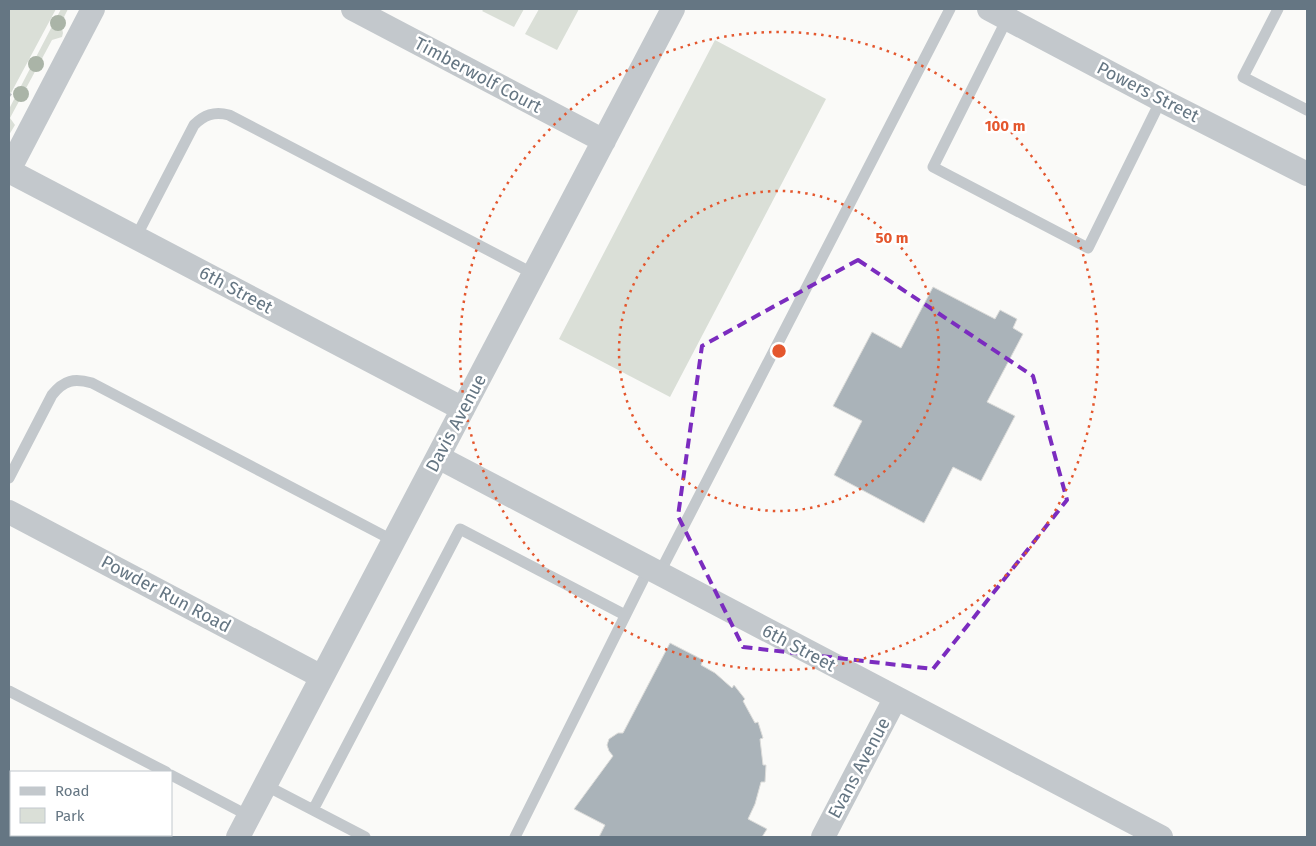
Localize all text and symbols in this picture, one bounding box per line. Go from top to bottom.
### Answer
street label: Timberwolf Court [411,32,546,118]
street label: Powers Street [1093,57,1203,127]
text: 100 m [985,117,1025,135]
text: 50 m [875,229,909,247]
street label: 6th Street [195,261,277,319]
centre of rings [770,342,788,360]
street label: Davis Avenue [421,370,491,476]
street label: Powder Run Road [97,551,235,637]
street label: 6th Street [758,619,840,677]
street label: Evans Avenue [823,714,895,822]
legend [10,771,172,836]
text: Road [55,782,90,800]
text: Park [55,807,85,825]

